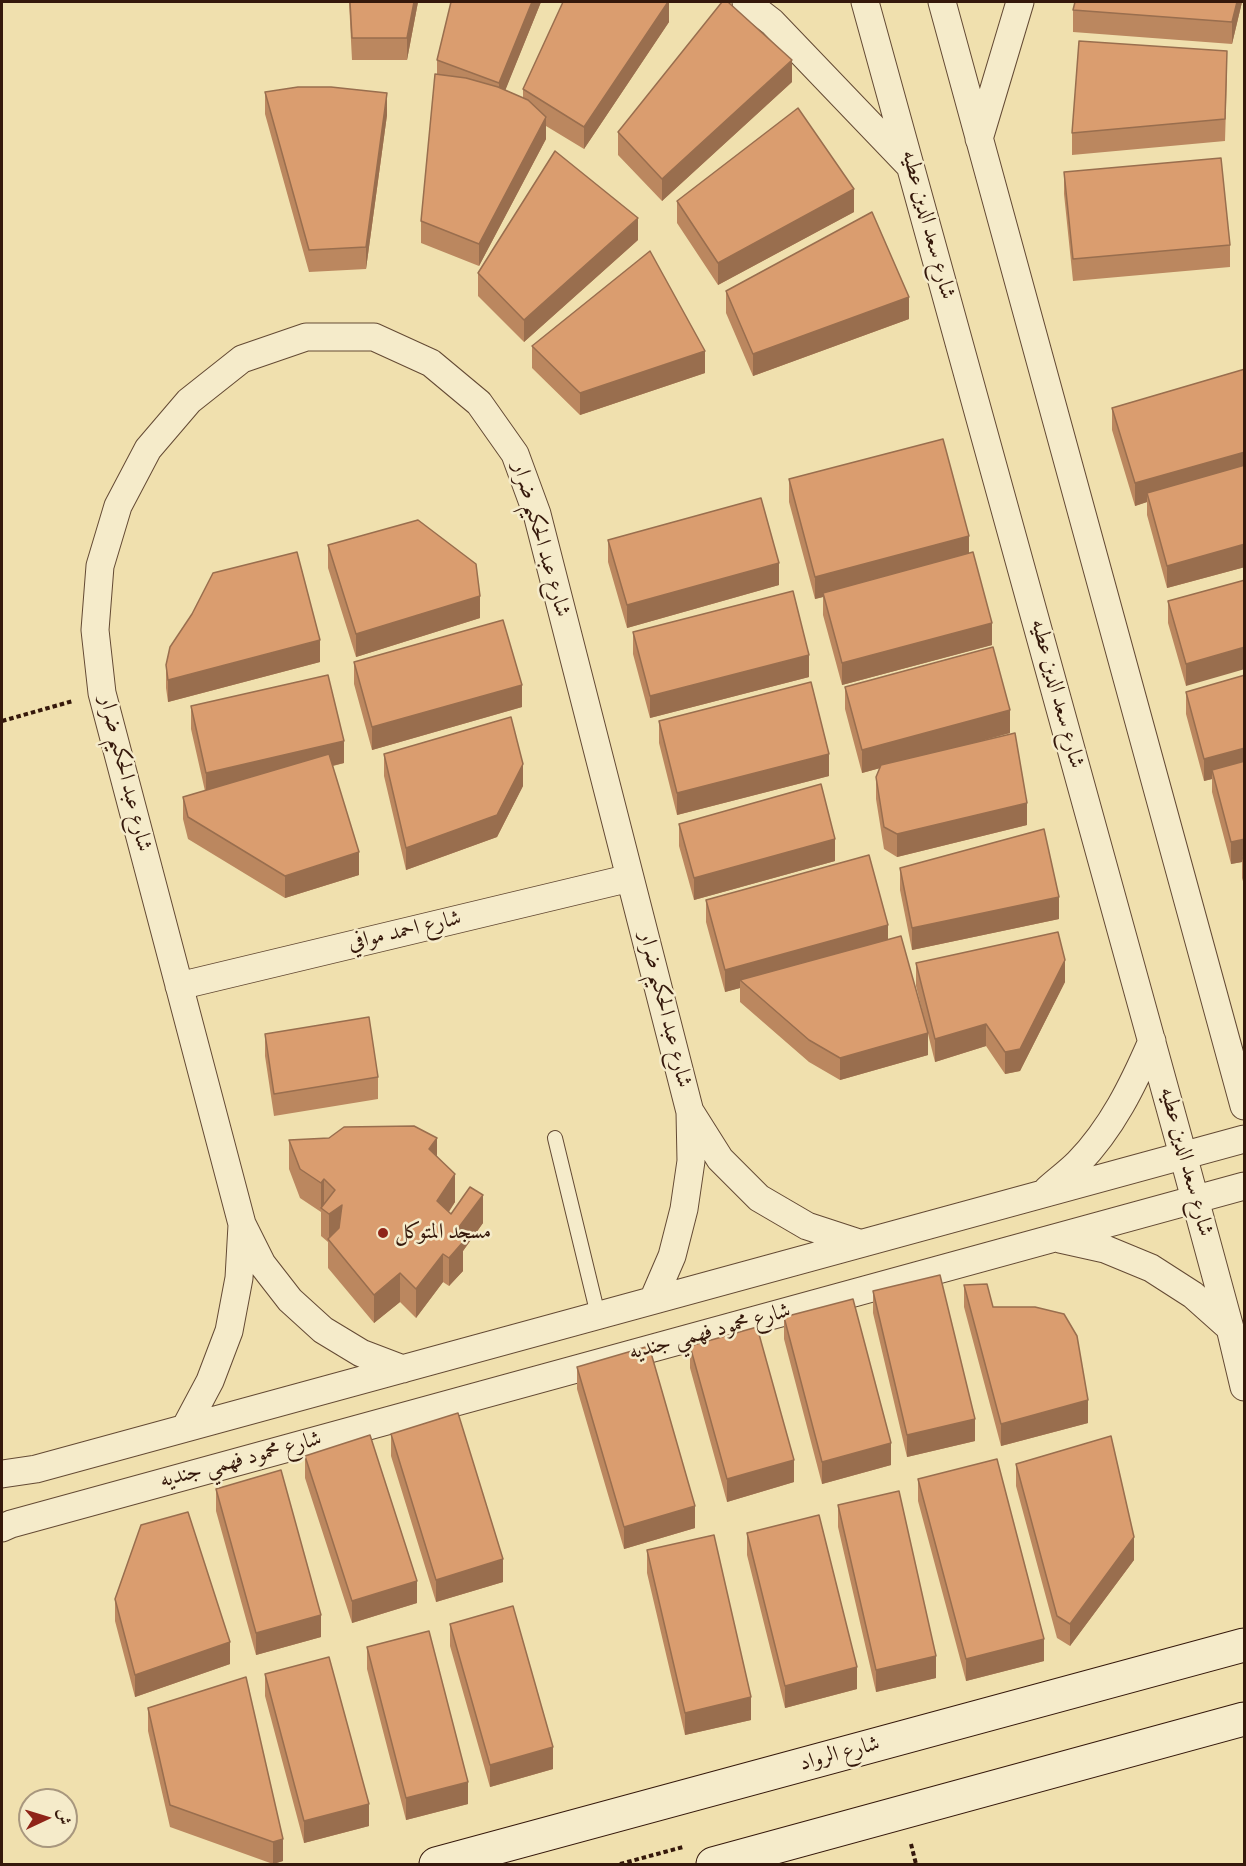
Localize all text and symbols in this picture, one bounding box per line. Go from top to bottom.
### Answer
street label: شارع سعد الدين عطيه [894,147,960,303]
street label: شارع عبد الحكيم ضرار [505,459,575,621]
street label: شارع سعد الدين عطيه [1023,616,1089,772]
street label: شارع عبد الحكيم ضرار [92,693,156,855]
street label: شارع احمد موافي [346,906,464,958]
street label: شارع عبد الحكيم ضرار [632,929,696,1091]
street label: شارع سعد الدين عطيه [1152,1084,1218,1240]
place label: مسجد المتوكل [395,1220,491,1246]
marker: مسجد المتوكل [376,1226,390,1240]
street label: شارع محمود فهمي جنديه [626,1299,794,1367]
street label: شارع محمود فهمي جنديه [157,1427,325,1495]
street label: شارع الرواد [797,1732,883,1778]
north arrow [18,1788,78,1848]
text: ش [53,1808,74,1825]

